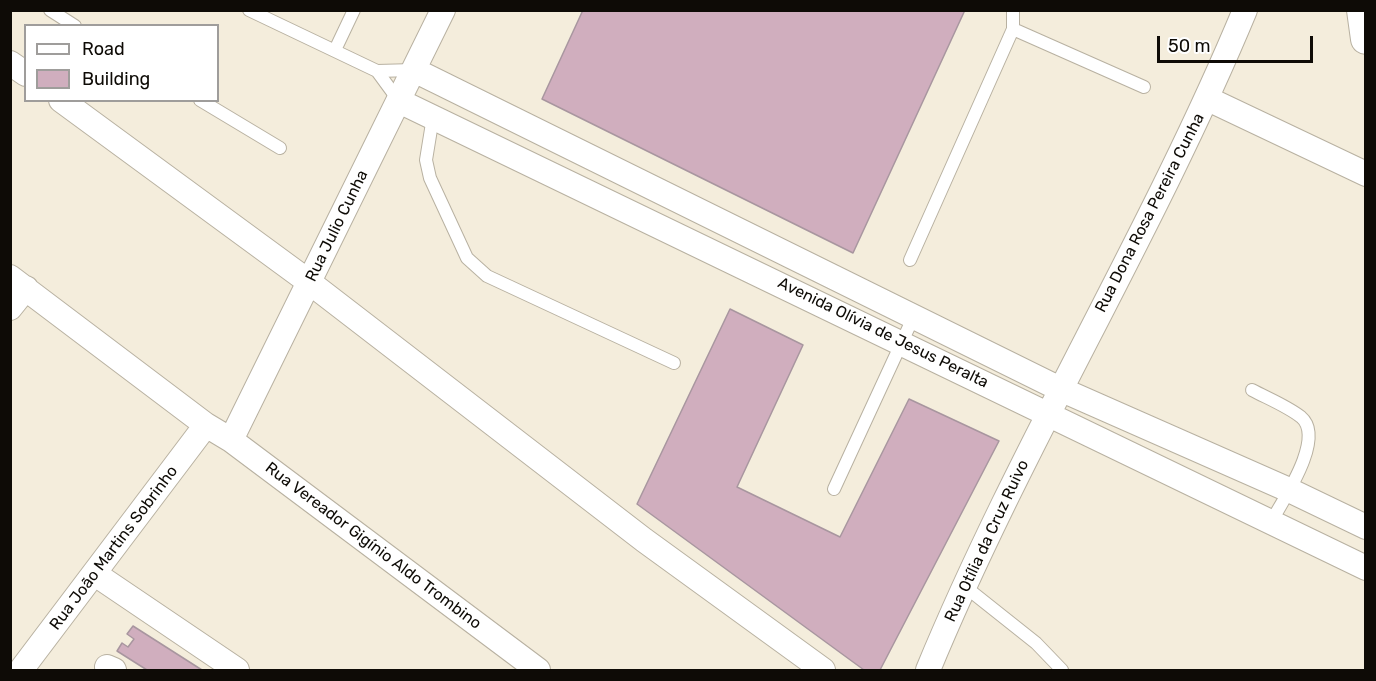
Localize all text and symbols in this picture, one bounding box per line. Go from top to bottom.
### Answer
legend [24,24,219,102]
scale bar [1160,24,1316,62]
text: 50 m [1168,35,1211,57]
text: Road [82,38,125,60]
text: Building [82,68,150,90]
street label: Rua Dona Rosa Pereira Cunha [1091,110,1209,316]
street label: Rua Julio Cunha [302,167,372,285]
street label: Avenida Olívia de Jesus Peralta [775,274,991,392]
street label: Rua Otília da Cruz Ruivo [941,457,1033,625]
street label: Rua Vereador Gigínio Aldo Trombino [261,458,485,634]
street label: Rua João Martins Sobrinho [46,462,182,634]

